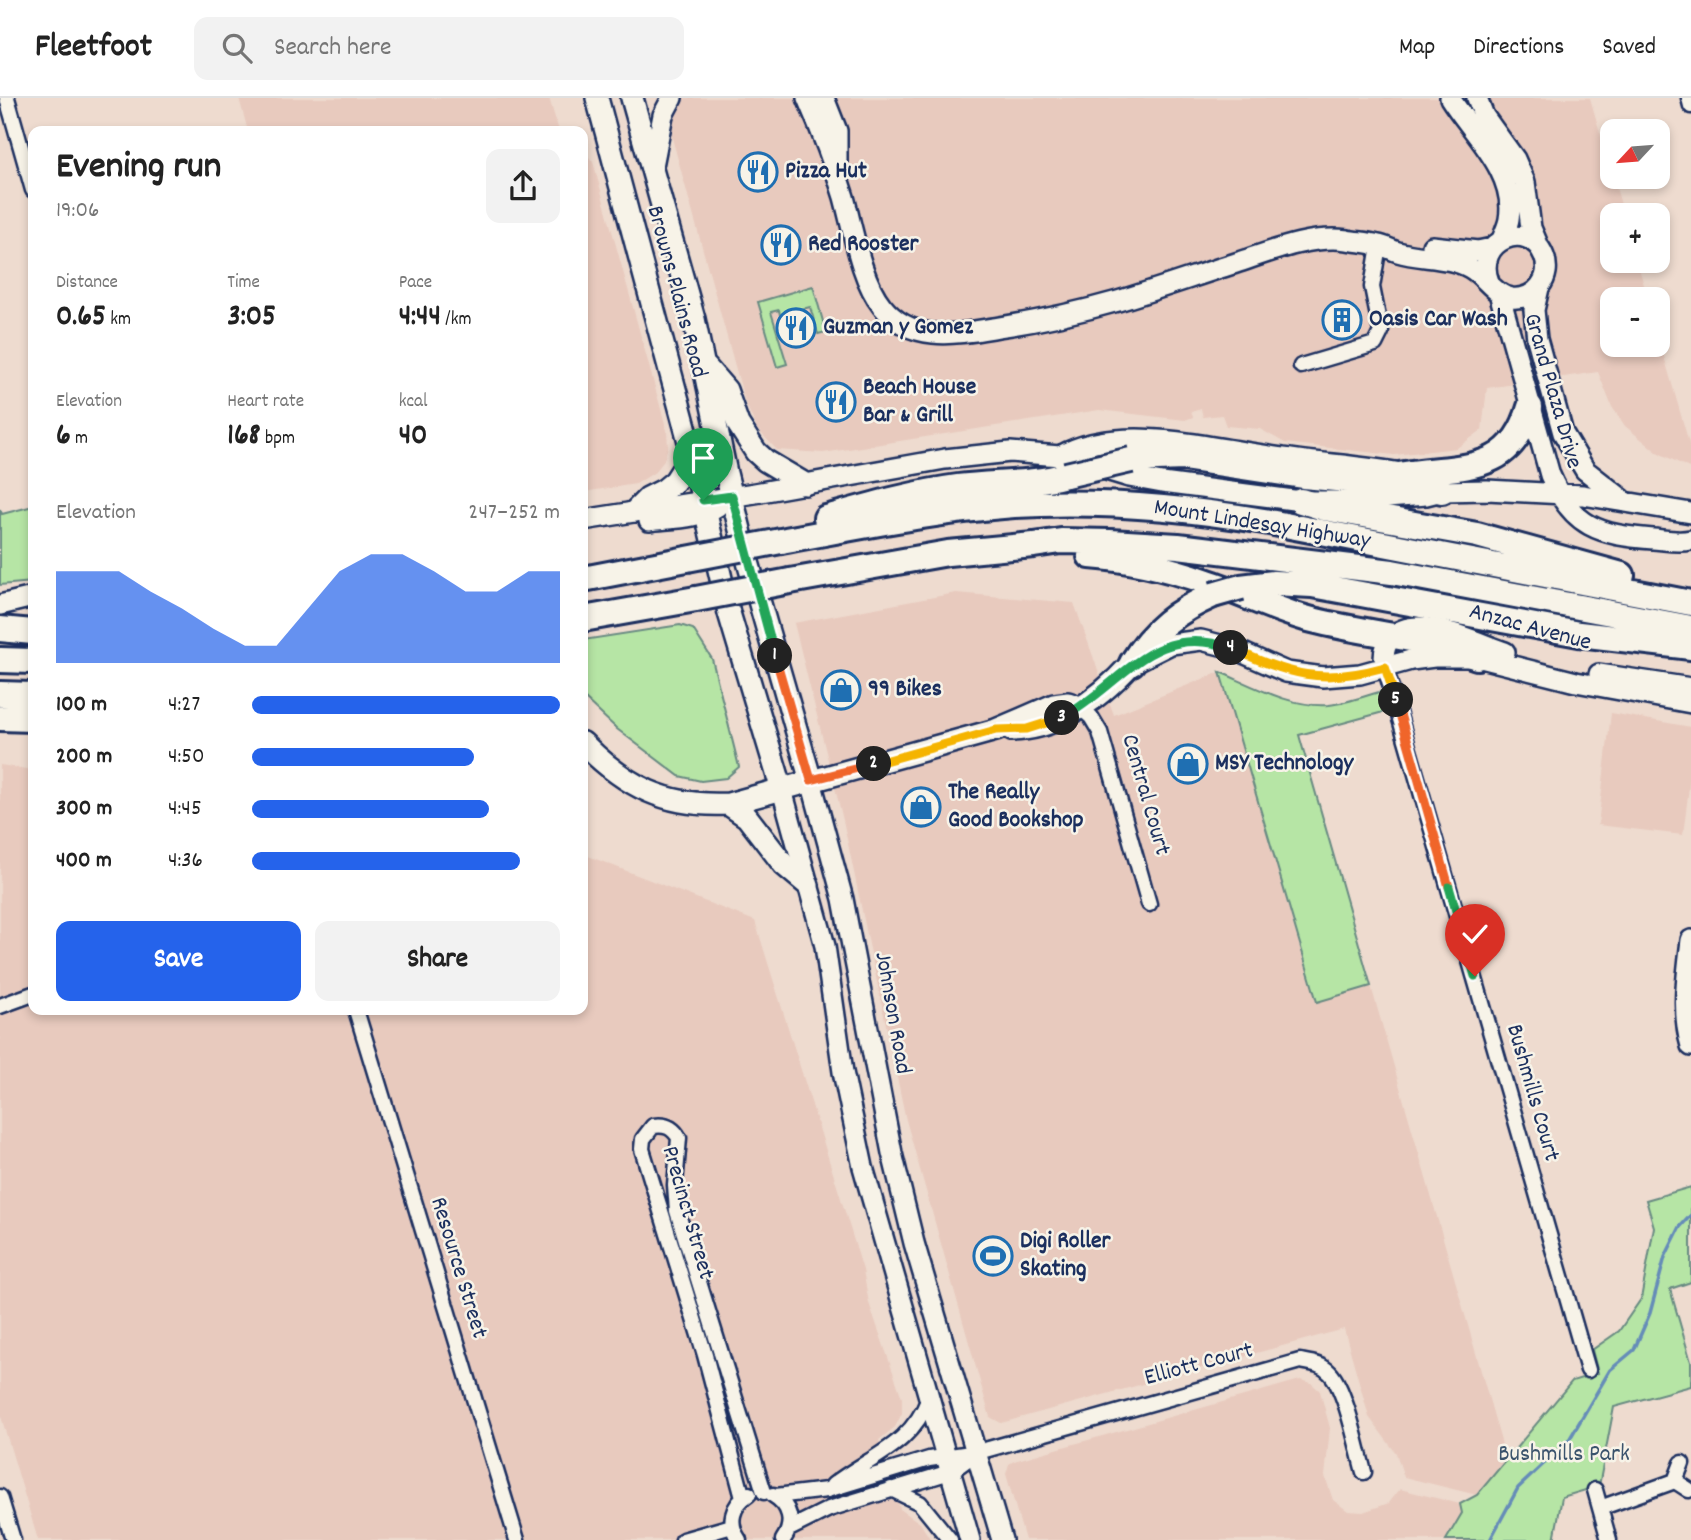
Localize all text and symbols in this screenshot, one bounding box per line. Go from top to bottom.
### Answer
search box [194,17,684,80]
text: Fleetfoot [35,25,152,72]
icon: search [218,29,256,67]
text: Search here [274,30,391,67]
text: Map [1399,31,1435,65]
text: Directions [1473,31,1564,65]
text: Saved [1602,31,1656,65]
north arrow [1600,119,1670,189]
map controls [1600,119,1670,357]
text: Evening run [56,141,221,196]
button: share [486,149,560,223]
restaurant icon: Pizza Hut [737,151,779,193]
place label: Pizza Hut [785,155,867,189]
text: 19:06 [56,195,99,228]
street label: Browns Plains Road [637,202,715,382]
button: + [1600,203,1670,273]
restaurant icon: Red Rooster [760,224,802,266]
place label: Red Rooster [808,228,920,262]
text: Distance [56,270,118,297]
text: Time [227,270,260,297]
text: Pace [399,270,432,297]
button: − [1600,287,1670,357]
text: 0.65 [56,297,106,340]
text: 3:05 [227,297,276,340]
text: 4:44 [399,297,441,340]
building icon: Oasis Car Wash [1321,299,1363,341]
place label: Oasis Car Wash [1369,303,1508,337]
text: km [106,307,131,334]
text: /km [441,307,472,334]
restaurant icon: Guzman y Gomez [775,307,817,349]
street label: Grand Plaza Drive [1514,309,1590,473]
place label: Guzman y Gomez [823,311,974,345]
place label: Beach House Bar & Grill [863,371,977,433]
restaurant icon: Beach House Bar & Grill [815,381,857,423]
text: Elevation [56,389,122,416]
text: Heart rate [227,389,304,416]
text: kcal [399,389,428,416]
text: 6 [56,416,71,459]
text: 168 [227,416,261,459]
text: 40 [399,416,427,459]
text: m [71,426,88,453]
text: bpm [261,426,295,453]
pin [673,428,733,500]
icon: arrive [684,439,722,477]
street label: Mount Lindesay Highway [1151,491,1374,559]
text: Elevation [56,497,136,530]
text: 247–252 m [468,497,560,530]
street label: Anzac Avenue [1465,595,1595,661]
pin: 4 [1214,630,1248,666]
text: 4 [1227,634,1234,661]
pin: 1 [758,638,792,674]
text: 1 [772,642,777,669]
shop icon: 99 Bikes [820,669,862,711]
place label: 99 Bikes [868,673,942,707]
pin: 5 [1378,682,1414,718]
text: 5 [1391,686,1400,713]
text: 100 m [56,689,107,722]
text: 4:27 [168,689,200,722]
pin: 3 [1044,700,1080,736]
text: 3 [1057,704,1066,731]
street label: Central Court [1112,731,1179,860]
text: 200 m [56,741,112,774]
text: 4:50 [168,741,205,774]
shop icon: MSY Technology [1167,743,1209,785]
pin: 2 [856,746,892,782]
place label: MSY Technology [1215,747,1354,781]
text: 2 [869,750,878,777]
place label: The Really Good Bookshop [948,776,1084,838]
shop icon: The Really Good Bookshop [900,786,942,828]
text: 300 m [56,793,112,826]
text: 4:45 [168,793,202,826]
text: 400 m [56,845,112,878]
text: 4:36 [168,845,203,878]
pin [1445,904,1505,976]
icon: check [1456,915,1494,953]
button: Save [56,921,301,1001]
button: Share [315,921,560,1001]
street label: Johnson Road [865,949,919,1077]
street label: Bushmills Court [1496,1020,1568,1166]
street label: Precinct Street [652,1142,722,1284]
street label: Resource Street [420,1193,496,1343]
place label: Digi Roller Skating [1020,1225,1112,1287]
sports icon: Digi Roller Skating [972,1235,1014,1277]
street label: Elliott Court [1141,1334,1257,1396]
park label: Bushmills Park [1498,1438,1630,1472]

